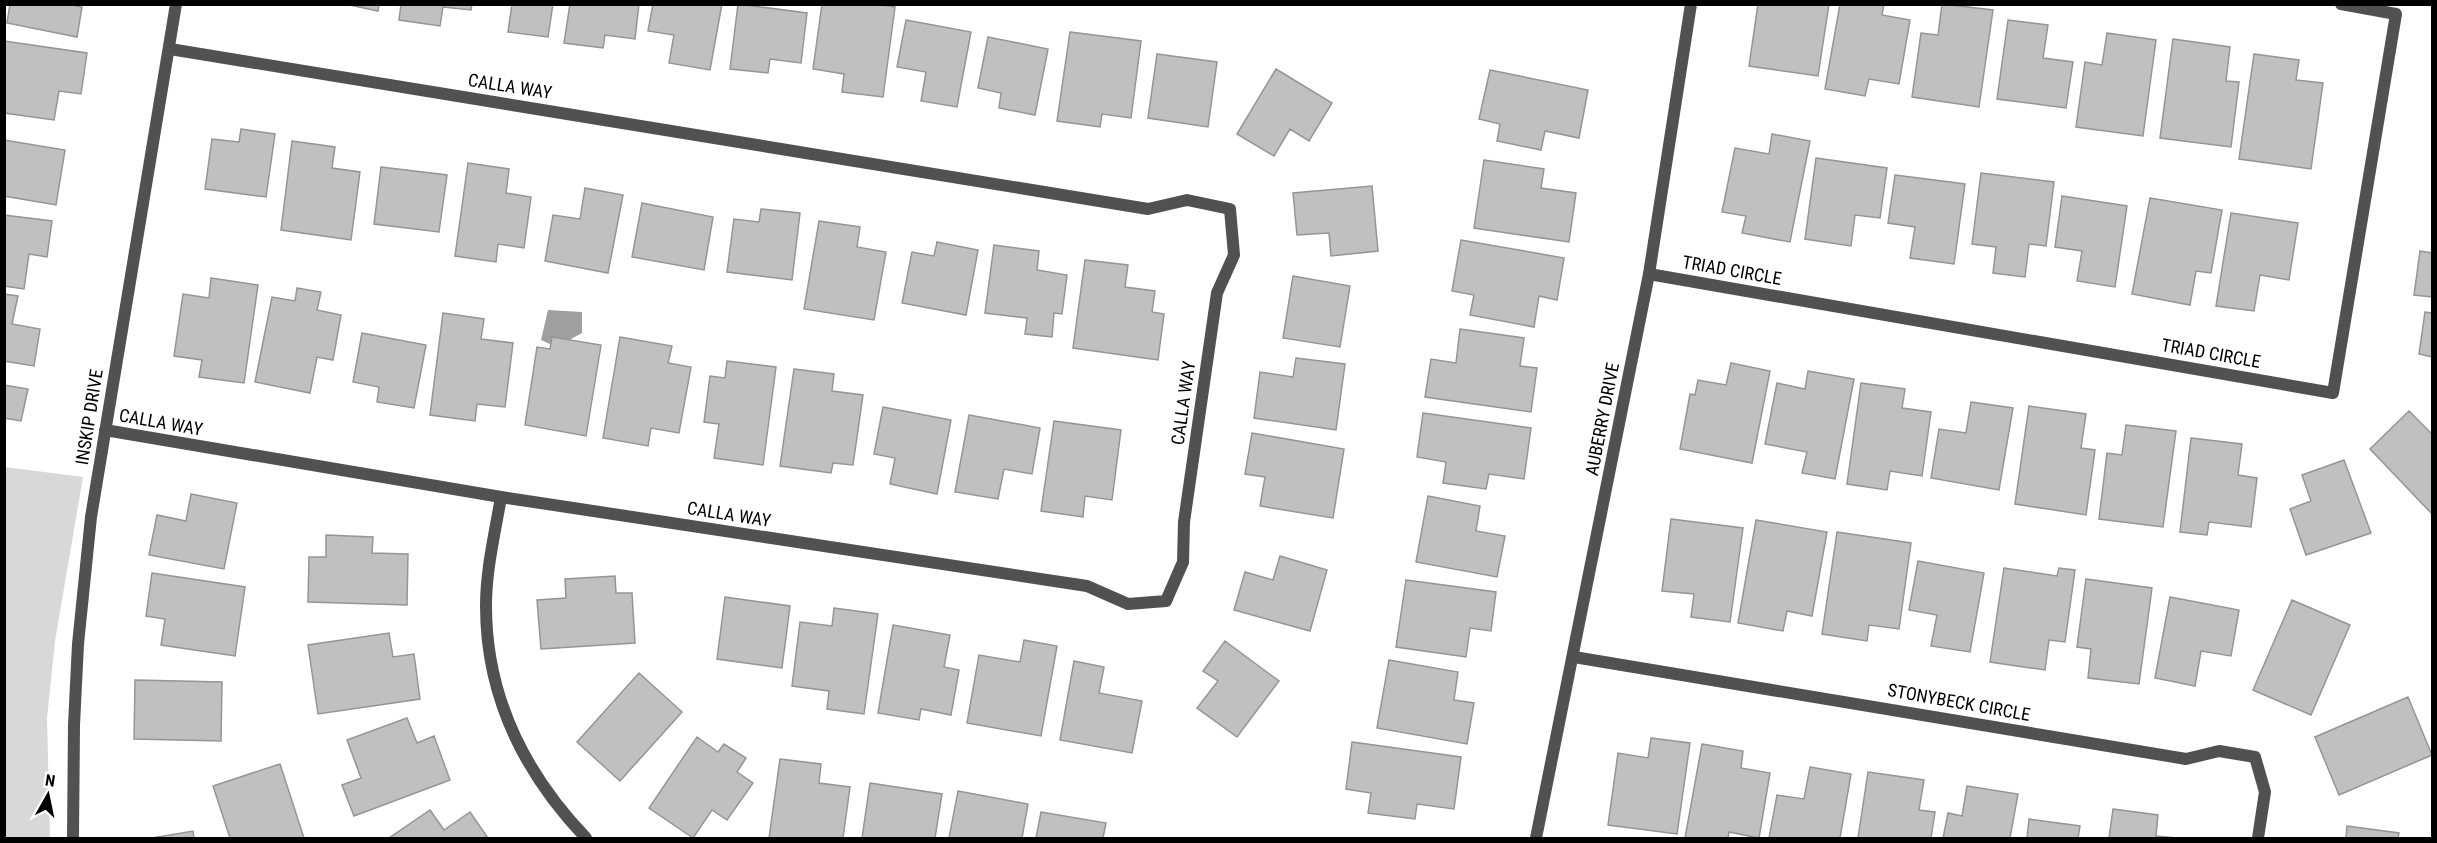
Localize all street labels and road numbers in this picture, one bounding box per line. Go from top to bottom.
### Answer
street label: CALLA WAY [467,69,554,103]
street label: TRIAD CIRCLE [1681,251,1783,289]
street label: TRIAD CIRCLE [2160,334,2262,372]
street label: CALLA WAY [1167,359,1199,446]
street label: AUBERRY DRIVE [1581,361,1623,477]
street label: INSKIP DRIVE [71,368,107,466]
street label: CALLA WAY [117,404,205,440]
street label: CALLA WAY [686,497,773,531]
street label: STONYBECK CIRCLE [1886,679,2032,725]

